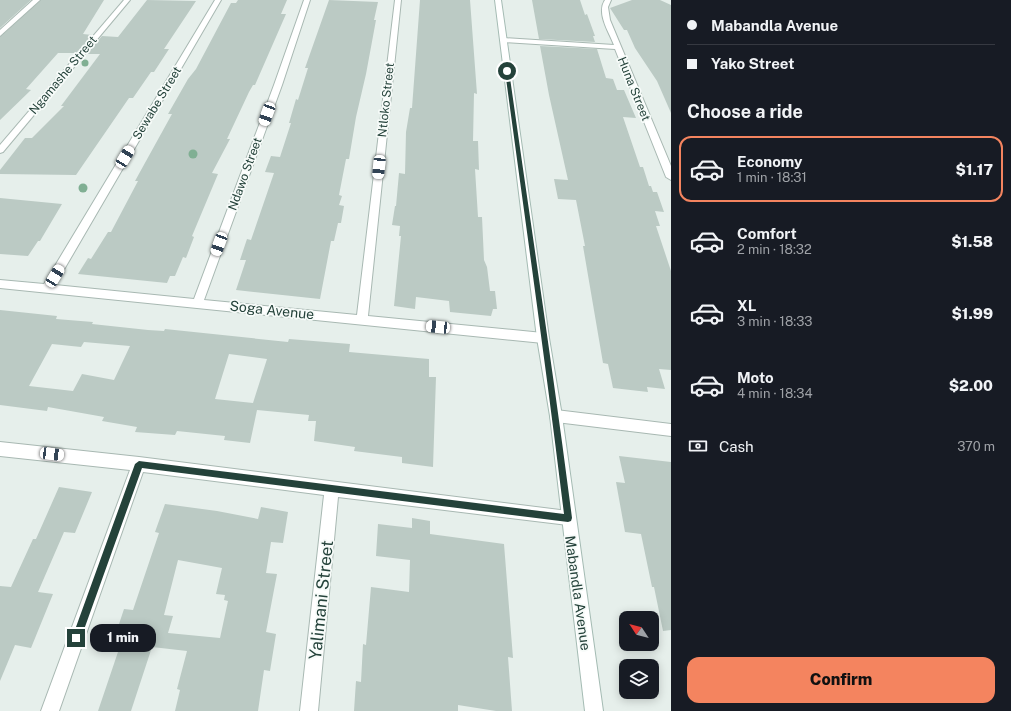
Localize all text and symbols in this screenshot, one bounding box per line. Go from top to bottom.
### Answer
text: Mabandla Avenue [711,17,838,34]
street label: Ngamashe Street [26,33,100,117]
street label: Huna Street [615,55,653,123]
text: Yako Street [711,55,794,72]
street label: Ntloko Street [375,62,397,138]
route start [498,62,516,80]
street label: Sewabe Street [130,64,184,142]
car [257,101,277,127]
text: Choose a ride [687,101,803,122]
street label: Ndawo Street [225,135,265,212]
car [114,144,136,170]
icon: car [689,151,725,187]
text: Economy [737,153,802,170]
car [372,154,386,180]
text: $1.17 [956,161,993,178]
text: 1 min · 18:31 [737,170,807,185]
icon: car [689,223,725,259]
text: Comfort [737,225,797,242]
car [209,231,229,257]
text: $1.58 [951,233,993,250]
text: 2 min · 18:32 [737,242,812,257]
car [44,263,66,289]
icon: car [689,295,725,331]
text: XL [737,297,756,314]
street label: Soga Avenue [229,298,315,322]
text: $1.99 [952,305,993,322]
text: 3 min · 18:33 [737,314,813,329]
car [425,320,451,334]
icon: car [689,367,725,403]
text: Moto [737,369,774,386]
text: $2.00 [949,377,993,394]
text: 4 min · 18:34 [737,386,813,401]
icon: cash [687,435,709,457]
text: Cash [719,438,754,455]
text: 370 m [957,439,995,454]
car [39,447,65,461]
street label: Mabandla Avenue [562,534,594,652]
street label: Yalimani Street [305,539,337,661]
north arrow [619,611,659,651]
map controls [619,611,659,699]
callout: 1 min [90,624,156,652]
route end [67,629,85,647]
text: 1 min [107,630,139,645]
button: Confirm [687,657,995,703]
button: layers [619,659,659,699]

